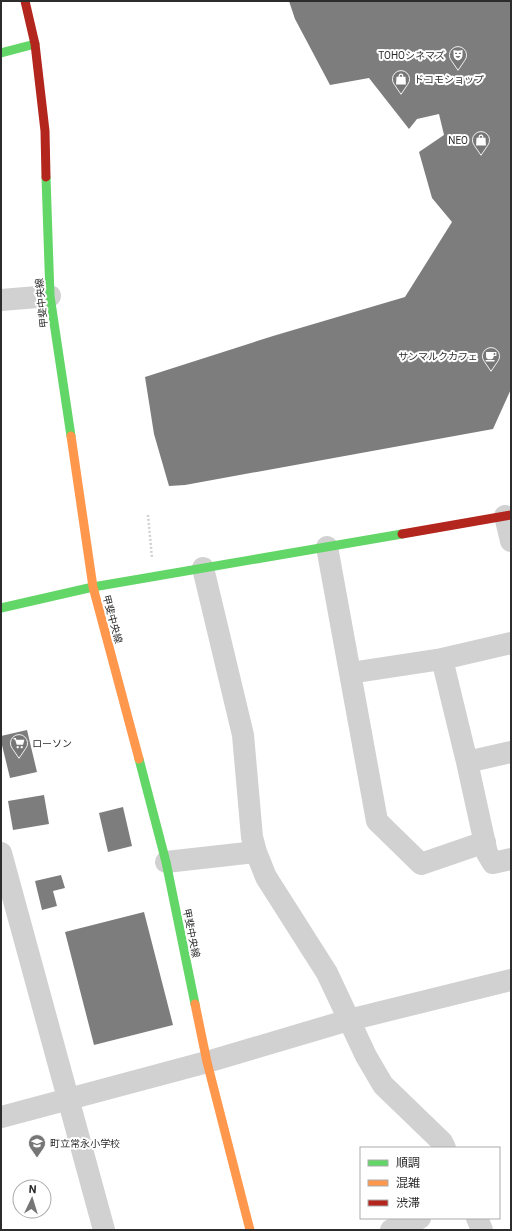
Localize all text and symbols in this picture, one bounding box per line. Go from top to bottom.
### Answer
theatre icon: TOHOシネマズ [448,45,468,70]
place label: TOHOシネマズ [378,50,445,61]
shop icon: ドコモショップ [391,69,411,94]
place label: ドコモショップ [414,74,484,85]
shop icon: NEO [471,130,491,155]
place label: NEO [448,135,468,146]
street label: 甲斐中央線 [33,278,50,328]
cafe icon: サンマルクカフェ [481,346,501,371]
place label: サンマルクカフェ [398,351,478,362]
street label: 甲斐中央線 [101,594,124,645]
supermarket icon: ローソン [9,733,29,758]
place label: ローソン [32,738,72,749]
street label: 甲斐中央線 [181,908,202,959]
school or university icon: 町立常永小学校 [27,1133,47,1158]
place label: 町立常永小学校 [50,1138,120,1149]
legend [360,1147,500,1219]
text: 順調 [396,1156,420,1170]
text: 混雑 [396,1176,420,1190]
north arrow [12,1179,52,1219]
text: N [28,1183,37,1196]
text: 渋滞 [396,1196,420,1210]

